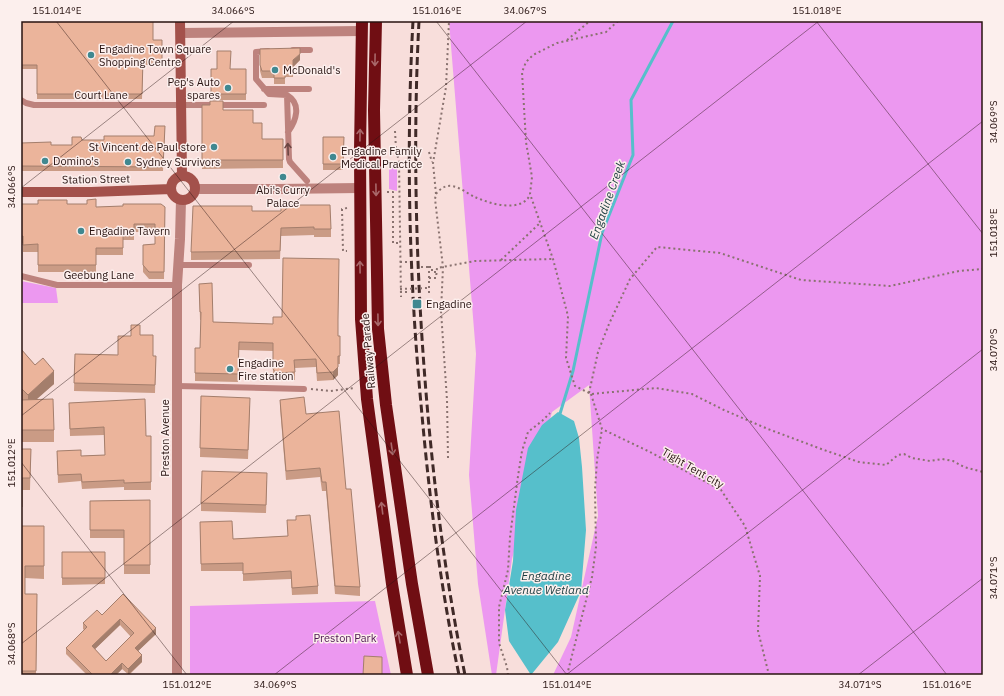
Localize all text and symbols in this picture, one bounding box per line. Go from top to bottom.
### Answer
text: 151.014°E [32,4,82,17]
text: 34.066°S [211,4,255,17]
text: 151.016°E [412,4,462,17]
text: 34.067°S [503,4,547,17]
text: 151.018°E [792,4,842,17]
place label: Engadine Town Square Shopping Centre [99,42,211,69]
marker: Engadine Town Square Shopping Centre [86,50,96,60]
one-way arrow [371,53,378,66]
place label: McDonald's [283,63,341,77]
marker: McDonald's [270,65,280,75]
place label: Pep's Auto spares [167,75,220,102]
marker: Pep's Auto spares [223,83,233,93]
street label: Court Lane [74,88,128,102]
text: 34.069°S [987,100,1000,144]
one-way arrow [356,129,364,142]
place label: St Vincent de Paul store [89,140,206,154]
marker: St Vincent de Paul store [209,142,219,152]
one-way arrow [284,143,292,156]
place label: Engadine Family Medical Practice [341,144,422,171]
marker: Engadine Family Medical Practice [328,152,338,162]
place label: Domino's [53,154,99,168]
place label: Sydney Survivors [136,155,220,169]
marker: Domino's [40,156,50,166]
marker: Sydney Survivors [123,157,133,167]
water label: Engadine Creek [586,158,628,241]
text: 34.066°S [5,165,18,209]
street label: Station Street [62,171,130,187]
marker: Abi's Curry Palace [278,172,288,182]
place label: Abi's Curry Palace [256,183,310,210]
one-way arrow [372,183,380,196]
text: 151.018°E [987,208,1000,258]
place label: Engadine Tavern [89,224,170,238]
marker: Engadine Tavern [76,226,86,236]
one-way arrow [356,261,363,274]
street label: Geebung Lane [64,268,134,282]
place label: Engadine [426,297,472,311]
marker: Engadine [411,298,423,310]
street label: Railway Parade [358,313,378,389]
one-way arrow [374,313,382,326]
text: 34.070°S [987,328,1000,372]
place label: Engadine Fire station [238,356,294,383]
marker: Engadine Fire station [225,364,235,374]
street label: Preston Avenue [158,399,172,477]
text: 151.012°E [5,438,18,488]
one-way arrow [388,442,396,455]
street label: Tight Tent city [659,445,727,492]
one-way arrow [378,502,386,515]
text: 34.071°S [987,556,1000,600]
water label: Engadine Avenue Wetland [502,568,589,597]
text: 34.068°S [5,622,18,666]
park label: Preston Park [314,631,377,645]
one-way arrow [395,631,403,644]
text: 151.012°E [162,678,212,691]
text: 34.069°S [253,678,297,691]
text: 151.014°E [542,678,592,691]
text: 34.071°S [838,678,882,691]
text: 151.016°E [922,678,972,691]

